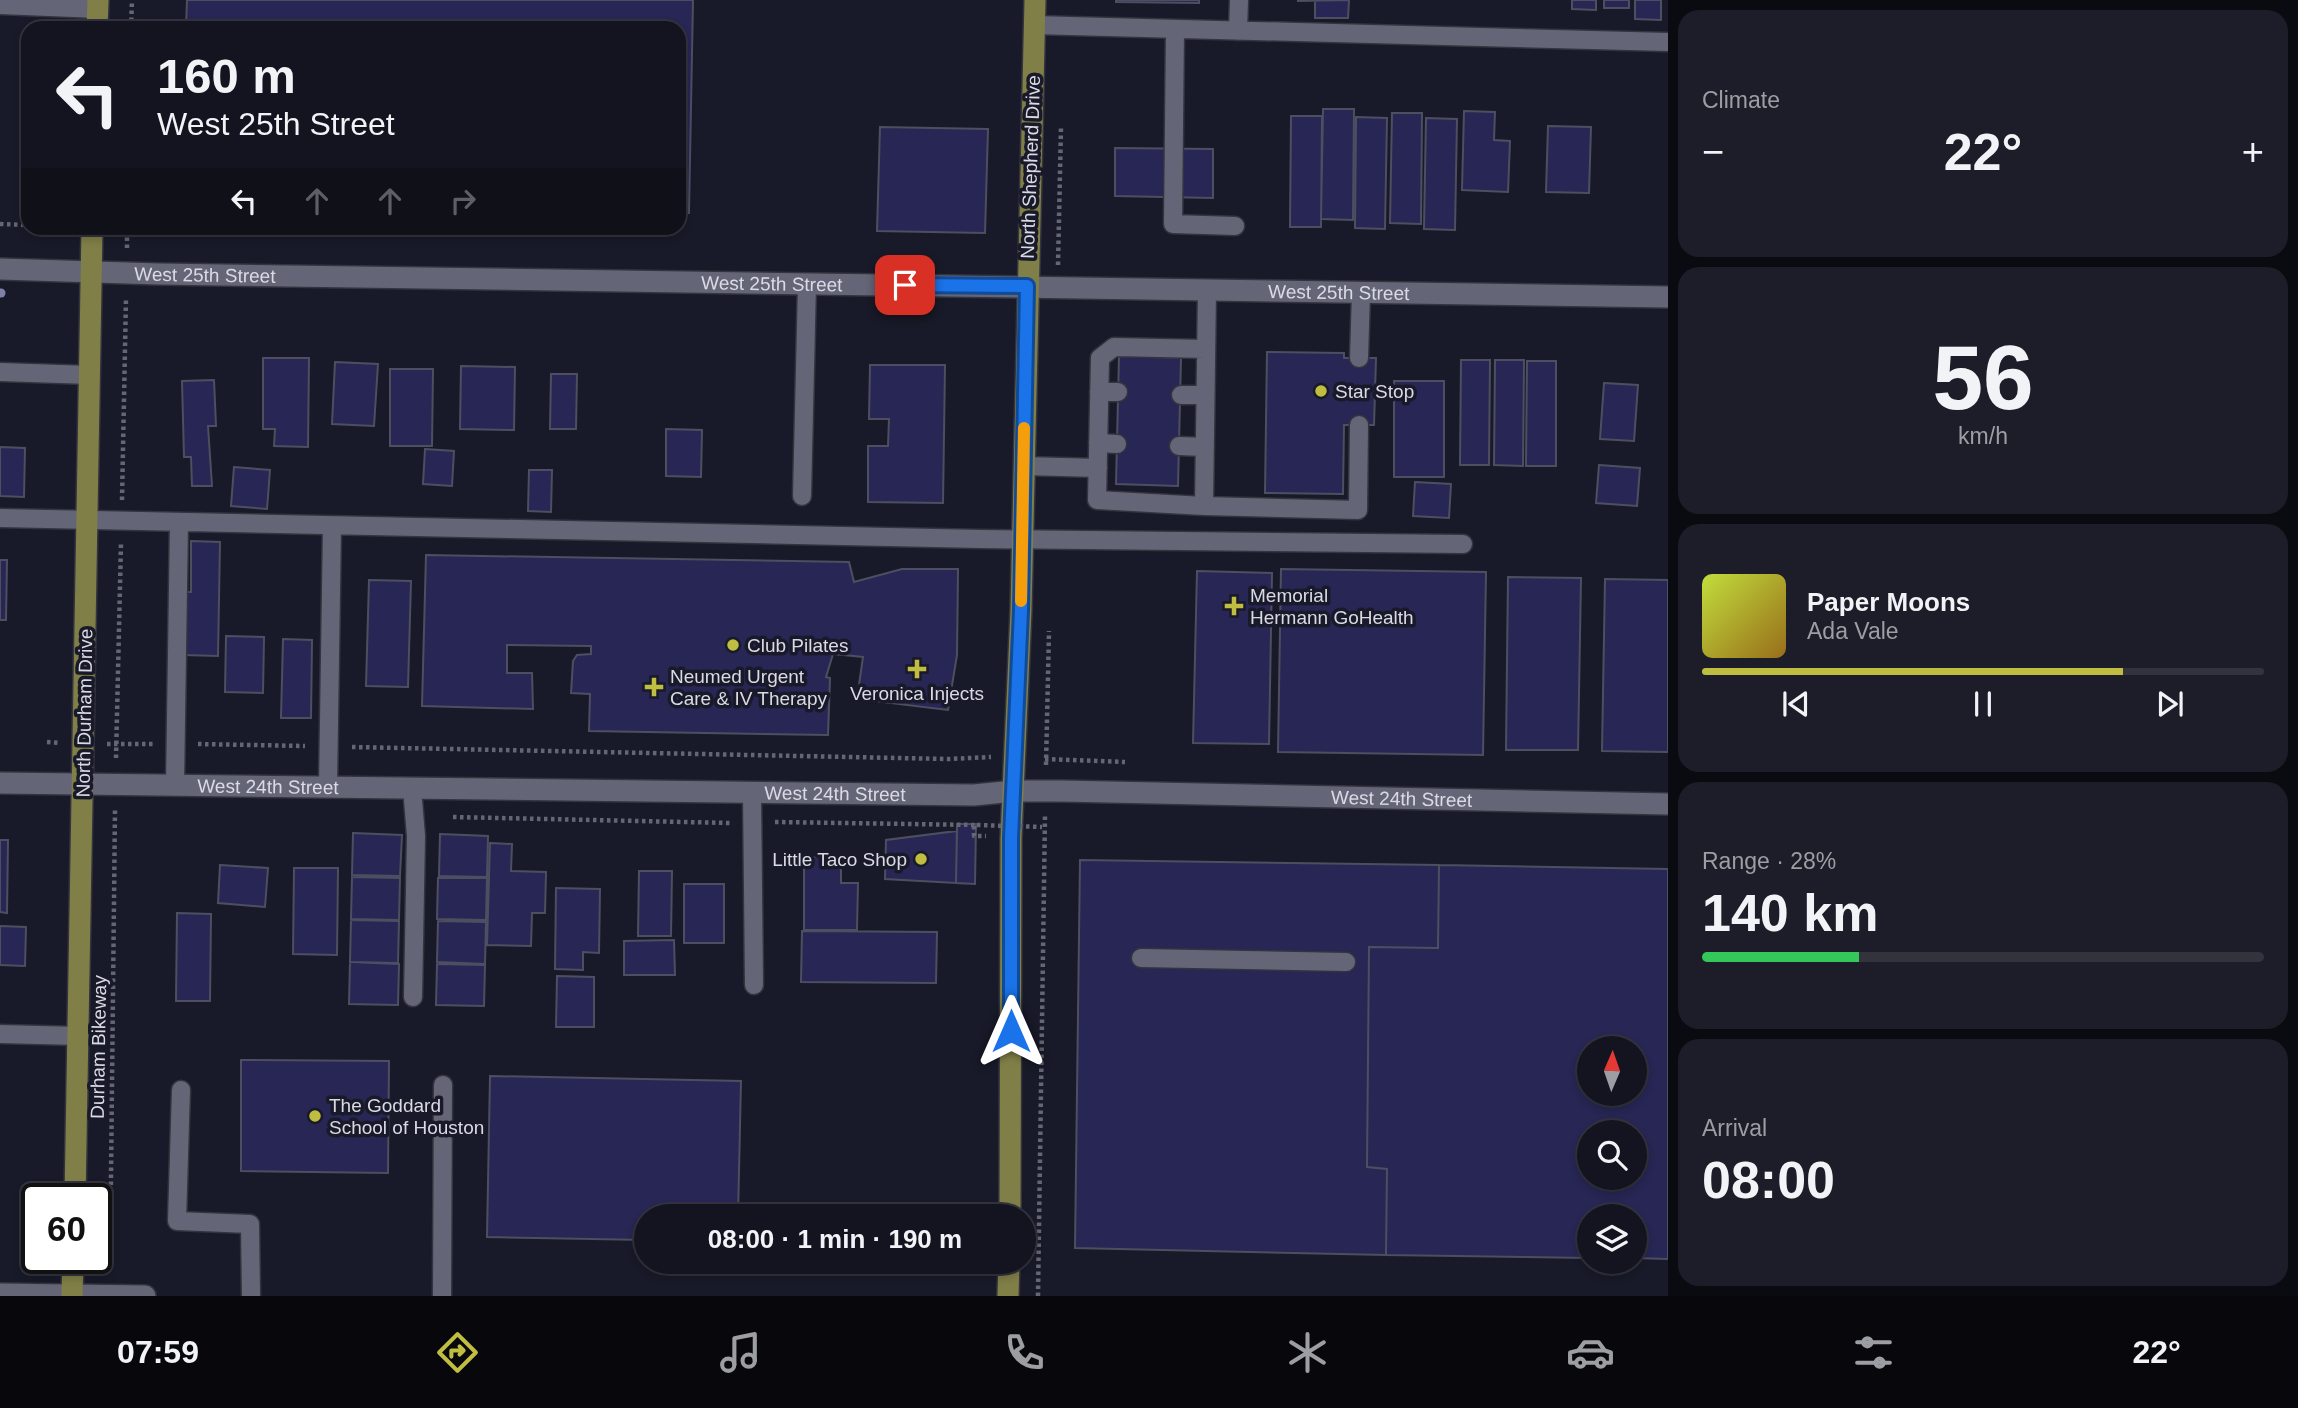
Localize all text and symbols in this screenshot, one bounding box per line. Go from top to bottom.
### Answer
icon: left [42,49,133,140]
text: 160 m [157,49,296,103]
street label: North Shepherd Drive [1017,75,1044,259]
text: Climate [1702,87,1780,113]
text: West 25th Street [157,106,395,142]
text: 22° [1944,123,2022,181]
text: − [1702,131,1724,173]
text: + [2242,131,2264,173]
icon: left [225,182,263,220]
icon: ahead [298,182,336,220]
icon: ahead [371,182,409,220]
icon: right [444,182,482,220]
pin [875,255,935,315]
street label: West 25th Street [134,263,276,287]
icon: arrive [886,266,924,304]
street label: West 25th Street [701,272,843,295]
street label: West 25th Street [1268,281,1410,304]
text: 56 [1932,327,2034,428]
place label: Star Stop [1335,381,1414,402]
marker: Star Stop [1313,383,1329,399]
text: km/h [1958,423,2008,449]
place label: Memorial Hermann GoHealth [1250,585,1414,628]
text: Paper Moons [1807,587,1970,617]
marker: Memorial Hermann GoHealth [1224,596,1244,616]
text: Ada Vale [1807,618,1899,644]
street label: North Durham Drive [73,628,96,798]
place label: Club Pilates [747,635,848,656]
marker: Club Pilates [725,637,741,653]
marker: Veronica Injects [907,659,927,679]
place label: Neumed Urgent Care & IV Therapy [670,666,828,709]
marker: Neumed Urgent Care & IV Therapy [644,677,664,697]
place label: Veronica Injects [850,683,984,704]
icon: previous [1777,685,1815,723]
icon: pause [1964,685,2002,723]
icon: next [2151,685,2189,723]
street label: West 24th Street [197,775,339,798]
street label: West 24th Street [764,782,906,805]
street label: West 24th Street [1331,787,1473,811]
text: Range · 28% [1702,848,1836,874]
place label: Little Taco Shop [772,849,907,870]
marker: Little Taco Shop [913,851,929,867]
text: 140 km [1702,884,1878,942]
street label: Durham Bikeway [87,975,110,1119]
position arrow [974,994,1048,1068]
north arrow [1577,1036,1647,1106]
map controls [1577,1036,1647,1274]
place label: The Goddard School of Houston [329,1095,484,1138]
marker: The Goddard School of Houston [307,1108,323,1124]
text: Arrival [1702,1115,1767,1141]
button: search [1577,1120,1647,1190]
text: 08:00 [1702,1151,1835,1209]
speed limit sign: 60 [21,1183,112,1274]
button: layers [1577,1204,1647,1274]
text: 08:00 · 1 min · 190 m [708,1224,962,1254]
icon: directions [433,1328,482,1377]
icon: music [716,1328,765,1377]
icon: phone [1000,1328,1049,1377]
icon: climate [1283,1328,1332,1377]
icon: car [1566,1328,1615,1377]
icon: filters [1849,1328,1898,1377]
text: 07:59 [117,1334,199,1370]
text: 22° [2132,1334,2181,1370]

